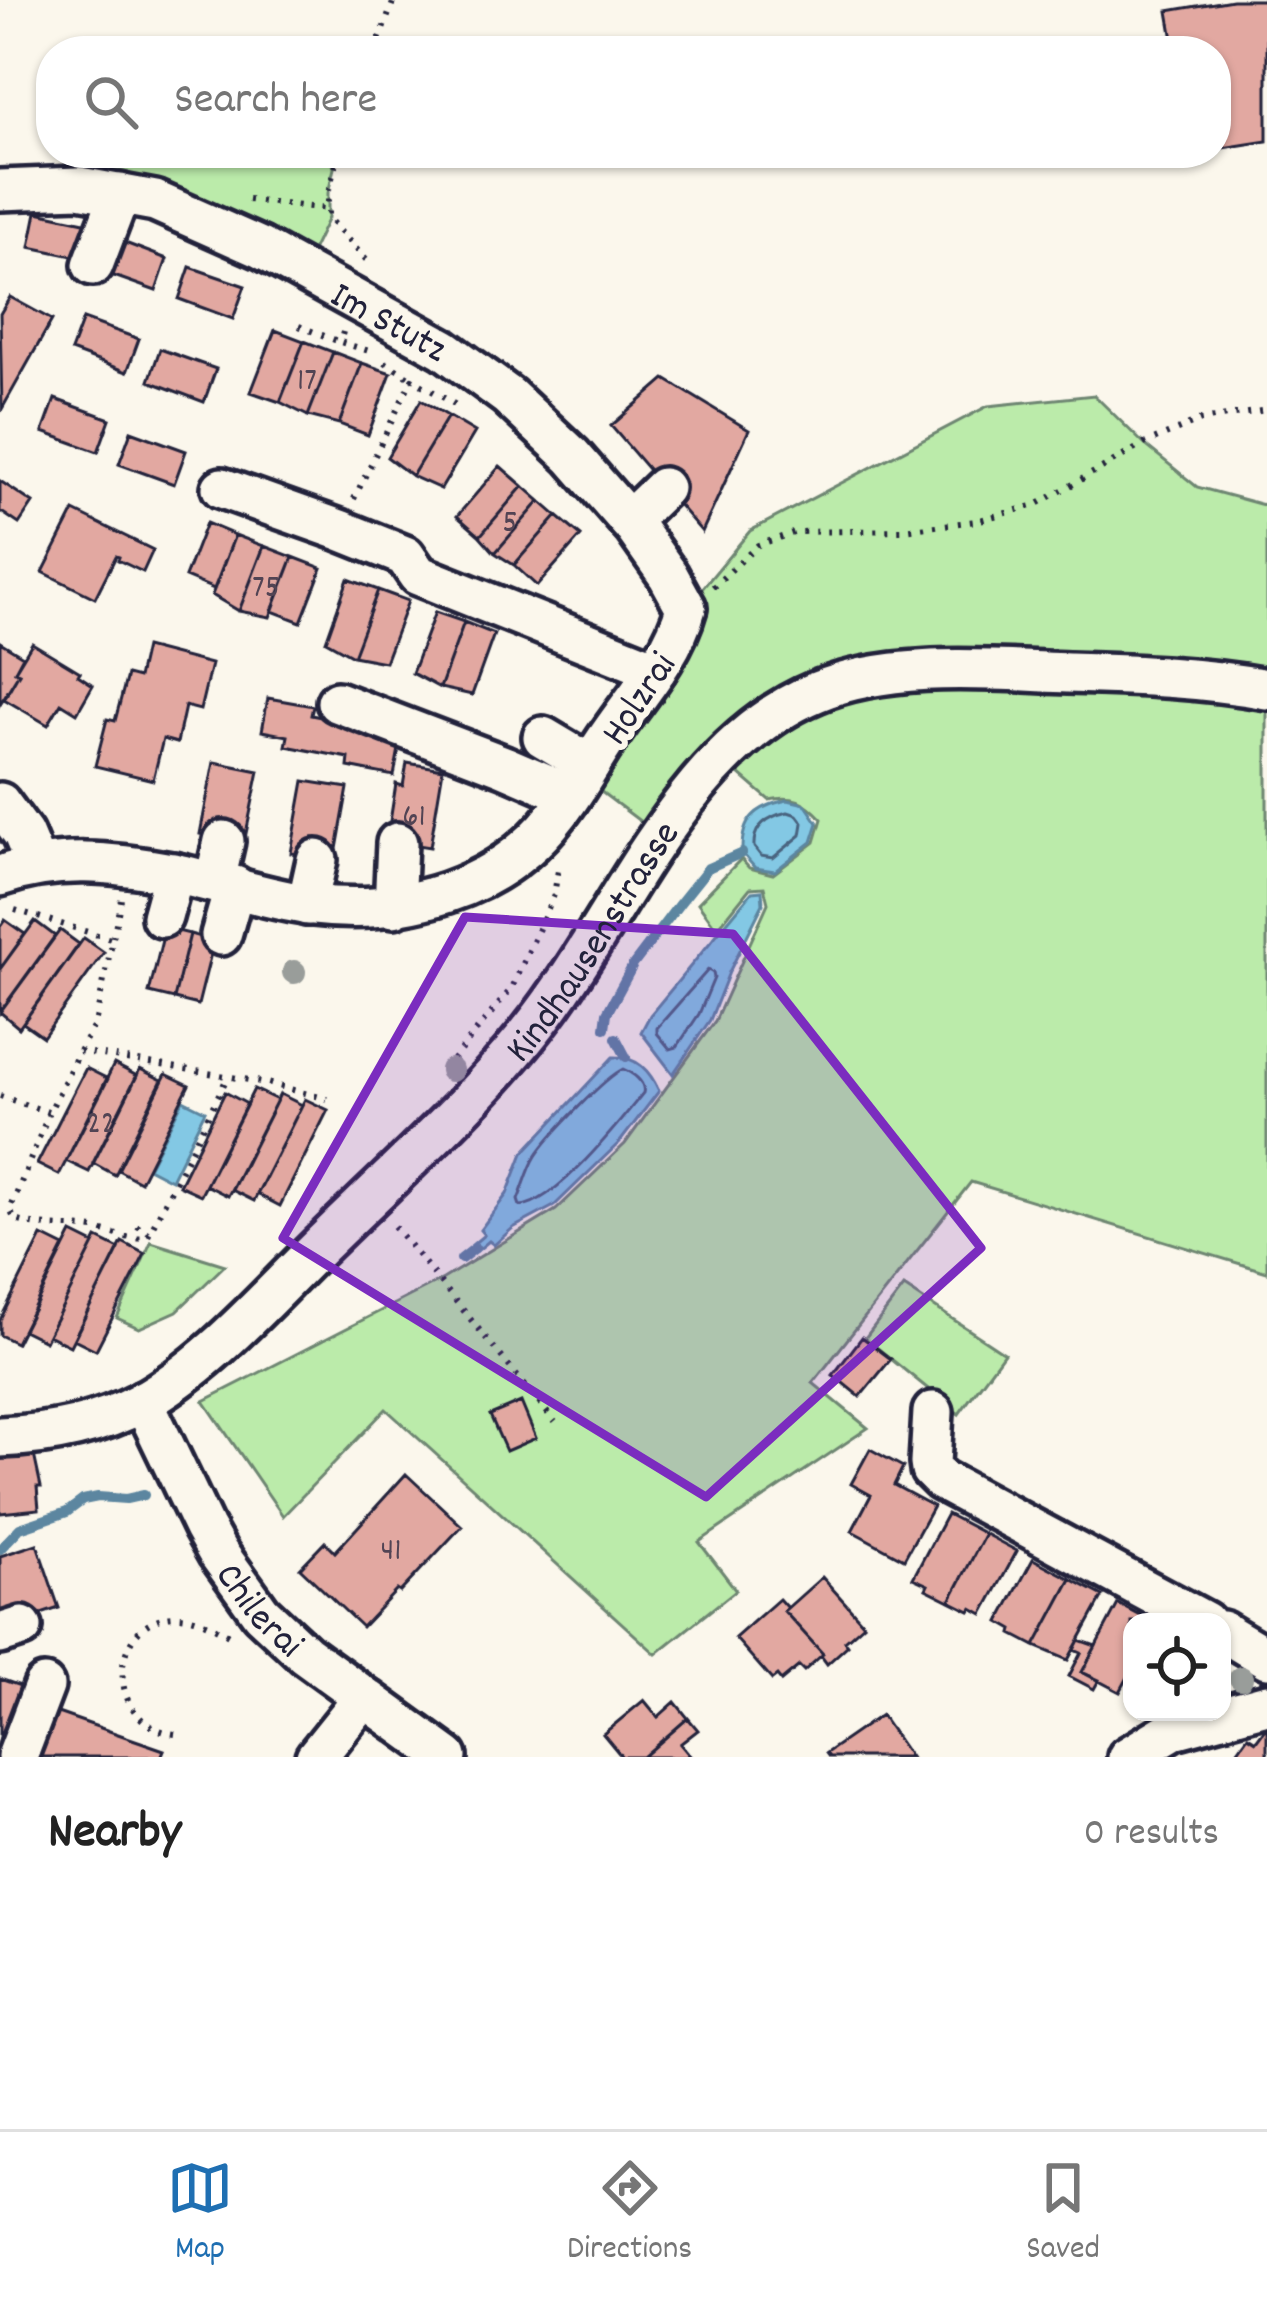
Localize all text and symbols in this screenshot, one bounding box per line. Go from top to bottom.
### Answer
search box [36,36,1231,168]
icon: search [78,69,144,135]
text: Search here [174,70,377,134]
street label: Im Stutz [319,271,456,380]
house number: 17 [297,359,317,406]
house number: 5 [502,501,518,548]
house number: 75 [252,566,280,613]
street label: Holzrai [590,643,693,758]
house number: 61 [402,795,426,842]
street label: Kindhausenstrasse [495,812,696,1077]
house number: 22 [87,1102,115,1149]
house number: 41 [381,1529,401,1576]
street label: Chilerai [199,1553,313,1673]
map controls [1123,1613,1231,1721]
button: locate [1123,1613,1231,1721]
text: Nearby [48,1799,181,1871]
text: 0 results [1084,1808,1219,1863]
tab: Map [167,2155,233,2274]
tab: Directions [567,2155,692,2274]
tab: Saved [1026,2155,1100,2274]

